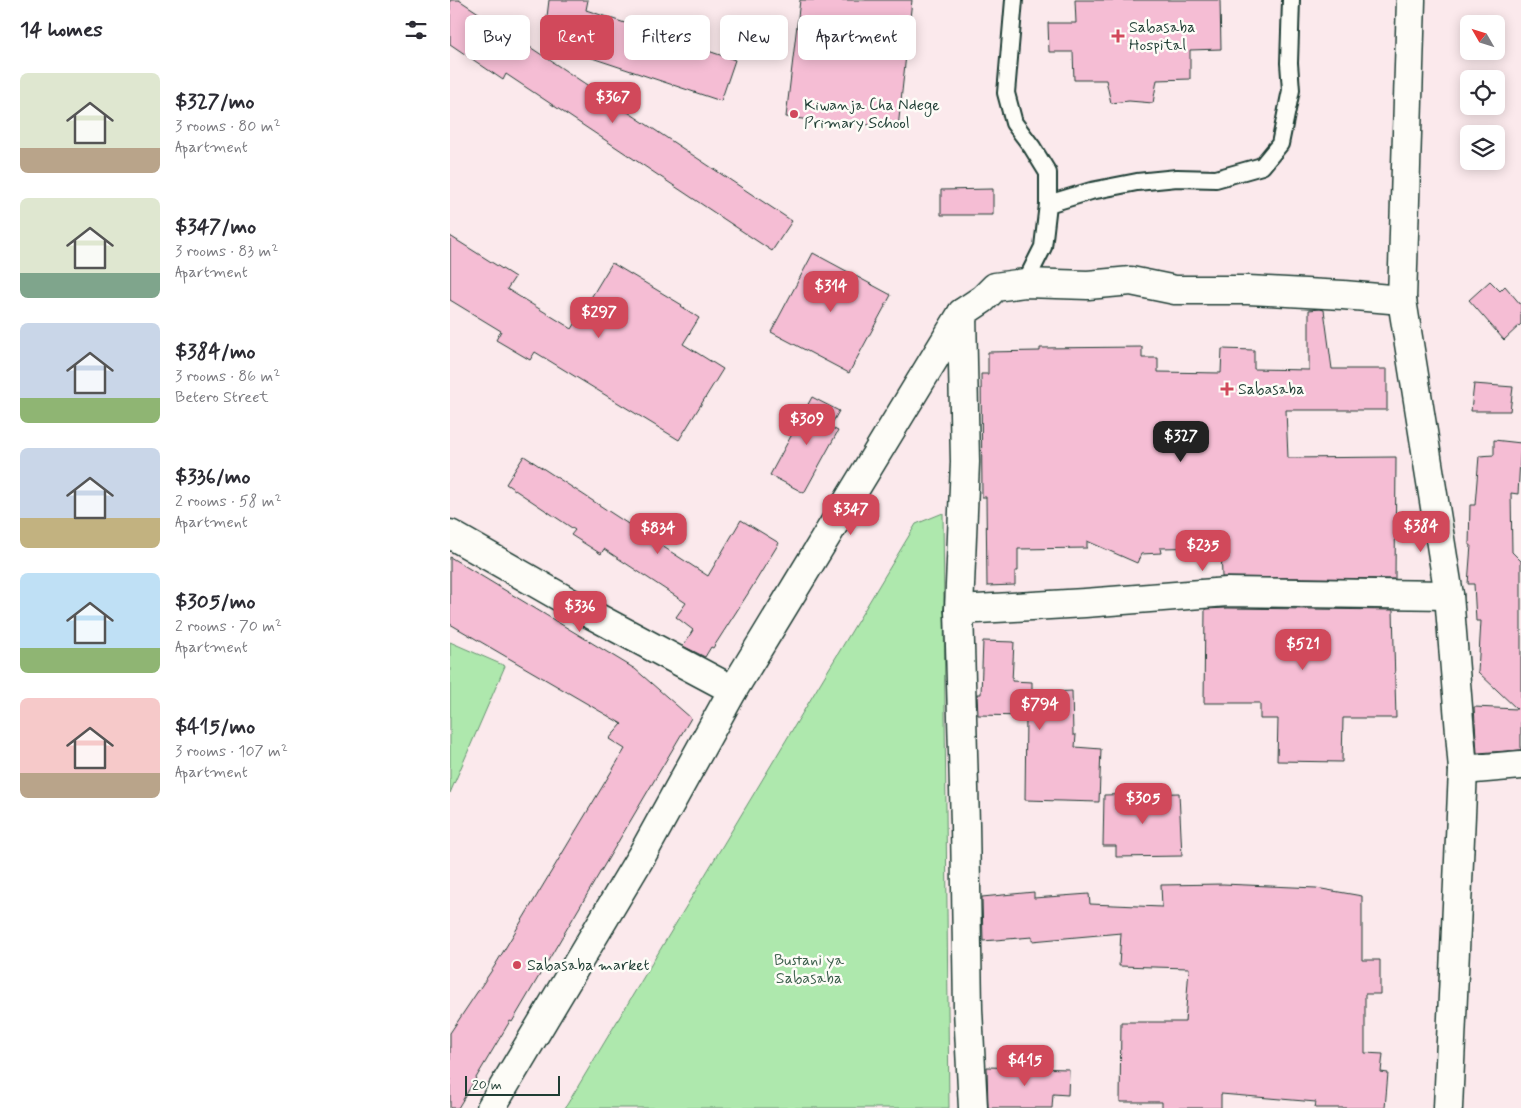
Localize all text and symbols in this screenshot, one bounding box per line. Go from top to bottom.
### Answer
chip: Buy [465,15,530,60]
chip: Rent [540,15,614,60]
chip: Filters [624,15,710,60]
chip: New [720,15,788,60]
chip: Apartment [798,15,916,60]
north arrow [1460,15,1505,60]
map controls [1460,15,1505,170]
text: 14 homes [20,16,103,44]
icon: filters [402,16,430,44]
place label: Sabasaba Hospital [1129,17,1195,56]
marker: Sabasaba Hospital [1111,29,1125,43]
button: locate [1460,70,1505,115]
pin: $367 [583,82,643,124]
text: $367 [596,87,630,108]
text: $327/mo [175,88,255,116]
icon: home [60,93,120,153]
place label: Kiwanja Cha Ndege Primary School [804,95,940,134]
marker: Kiwanja Cha Ndege Primary School [788,108,800,120]
text: 3 rooms · 80 m² [175,116,281,137]
button: layers [1460,125,1505,170]
text: Apartment [175,137,248,158]
text: $347/mo [175,213,256,241]
icon: home [60,218,120,278]
text: 3 rooms · 83 m² [175,241,278,262]
text: Apartment [175,262,248,283]
pin: $314 [801,270,861,313]
text: $314 [815,276,847,297]
pin: $297 [569,296,629,339]
text: $297 [581,302,617,323]
text: $384/mo [175,338,256,366]
icon: home [60,343,120,403]
text: 3 rooms · 86 m² [175,366,280,387]
place label: Sabasaba [1238,379,1304,400]
marker: Sabasaba [1220,382,1234,396]
text: Betero Street [175,387,269,408]
pin: $309 [777,404,837,446]
text: $309 [790,409,824,430]
pin: $327 [1151,420,1211,463]
text: $327 [1164,426,1198,447]
text: $336/mo [175,463,250,491]
icon: home [60,468,120,528]
text: 2 rooms · 58 m² [175,491,281,512]
pin: $347 [821,494,881,536]
text: $347 [833,499,869,520]
pin: $384 [1391,510,1451,553]
text: Apartment [175,512,248,533]
pin: $834 [628,512,688,555]
text: $384 [1404,516,1438,537]
text: $834 [641,518,675,539]
pin: $235 [1173,530,1233,572]
text: $235 [1187,535,1219,556]
text: $305/mo [175,588,255,616]
pin: $336 [550,590,610,633]
icon: home [60,593,120,653]
text: $336 [565,596,595,617]
text: 2 rooms · 70 m² [175,616,282,637]
pin: $521 [1273,628,1333,671]
text: $521 [1286,634,1320,655]
text: Apartment [175,637,248,658]
pin: $794 [1010,688,1070,731]
text: $794 [1021,694,1059,715]
text: $415/mo [175,713,255,741]
icon: home [60,718,120,778]
text: 3 rooms · 107 m² [175,741,288,762]
text: Apartment [175,762,248,783]
pin: $305 [1113,782,1173,825]
text: $305 [1126,788,1160,809]
park label: Bustani ya Sabasaba [774,950,844,989]
place label: Sabasaba market [527,955,650,976]
marker: Sabasaba market [511,959,523,971]
pin: $415 [995,1044,1055,1087]
text: $415 [1008,1050,1042,1071]
scale bar [465,1073,560,1096]
text: 20 m [472,1076,502,1094]

